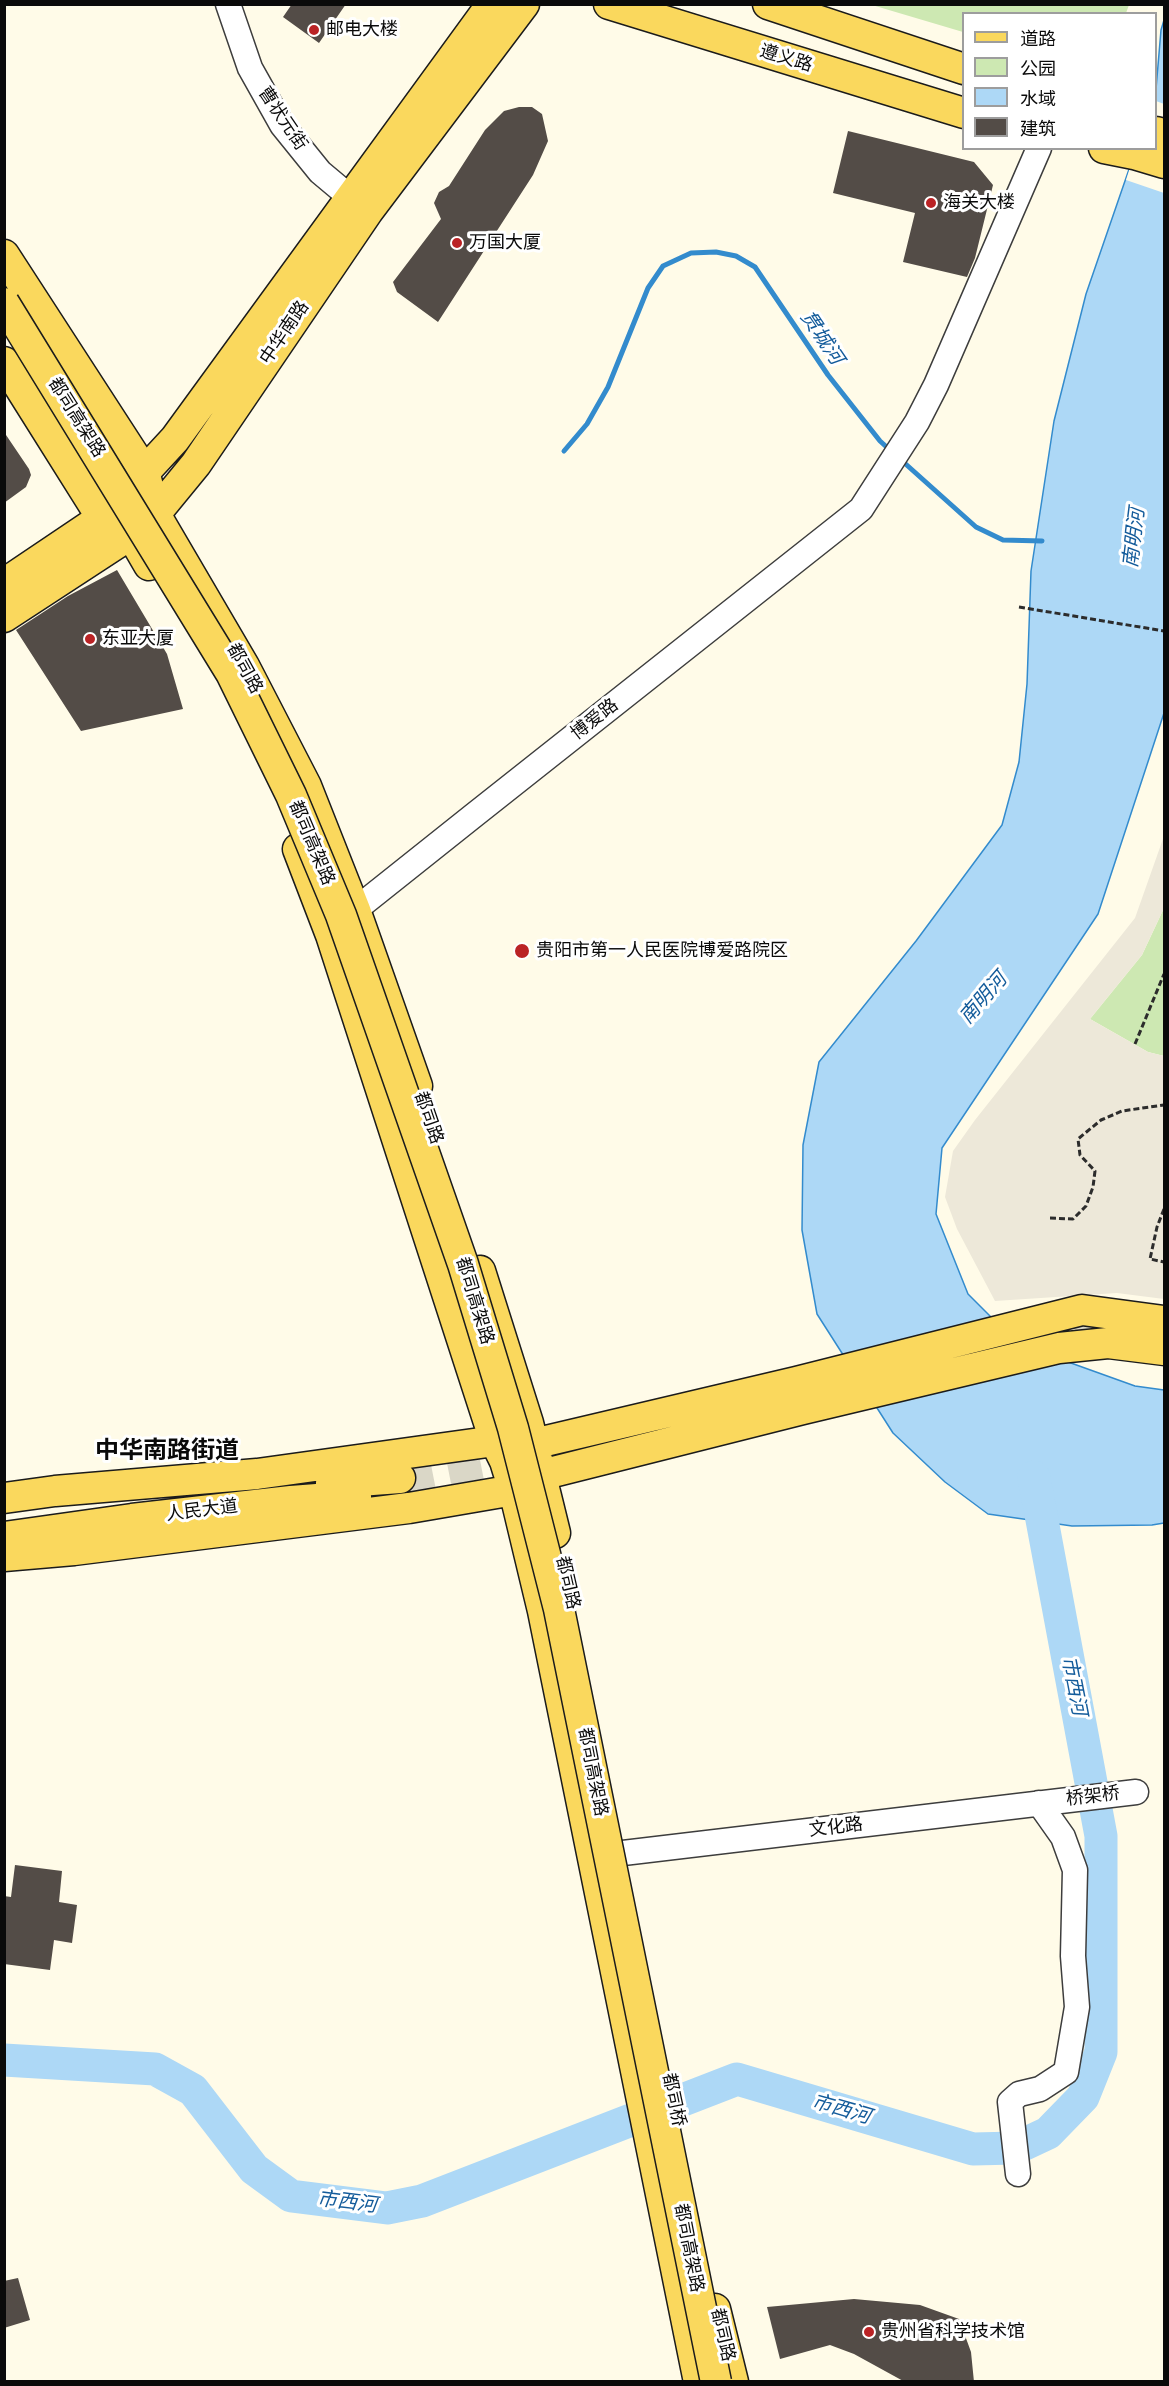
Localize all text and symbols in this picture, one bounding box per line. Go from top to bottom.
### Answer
legend [962,12,1157,150]
place label: 邮电大楼 [326,19,398,41]
marker: 邮电大楼 [307,23,321,37]
text: 道路 [1020,26,1056,51]
street label: 遵义路 [757,41,815,77]
text: 公园 [1020,56,1056,81]
street label: 曹状元街 [253,83,311,155]
text: 水域 [1020,86,1056,111]
text: 建筑 [1020,116,1056,141]
place label: 海关大楼 [943,192,1015,214]
marker: 海关大楼 [924,196,938,210]
place label: 万国大厦 [469,232,541,254]
marker: 万国大厦 [450,236,464,250]
street label: 中华南路 [256,297,314,369]
water label: 贯城河 [794,306,848,370]
street label: 都司高架路 [43,374,109,462]
water label: 南明河 [1119,507,1151,569]
place label: 东亚大厦 [102,628,174,650]
marker: 东亚大厦 [83,632,97,646]
street label: 都司路 [221,640,267,698]
street label: 博爱路 [567,695,623,745]
street label: 都司高架路 [283,797,339,889]
place label: 贵阳市第一人民医院博爱路院区 [536,940,788,962]
marker: 贵阳市第一人民医院博爱路院区 [513,942,531,960]
water label: 南明河 [955,968,1013,1030]
street label: 都司路 [409,1089,447,1147]
street label: 都司高架路 [451,1255,497,1347]
district label: 中华南路街道 [95,1438,239,1466]
street label: 人民大道 [165,1496,239,1526]
street label: 都司路 [550,1554,584,1612]
water label: 市西河 [1055,1654,1091,1718]
street label: 都司高架路 [573,1726,611,1818]
street label: 桥架桥 [1065,1783,1121,1811]
street label: 文化路 [808,1814,864,1842]
street label: 都司桥 [657,2071,689,2129]
water label: 市西河 [809,2090,873,2130]
water label: 市西河 [316,2187,378,2219]
street label: 都司高架路 [669,2202,707,2294]
street label: 都司路 [705,2306,739,2364]
place label: 贵州省科学技术馆 [881,2321,1025,2343]
marker: 贵州省科学技术馆 [862,2325,876,2339]

